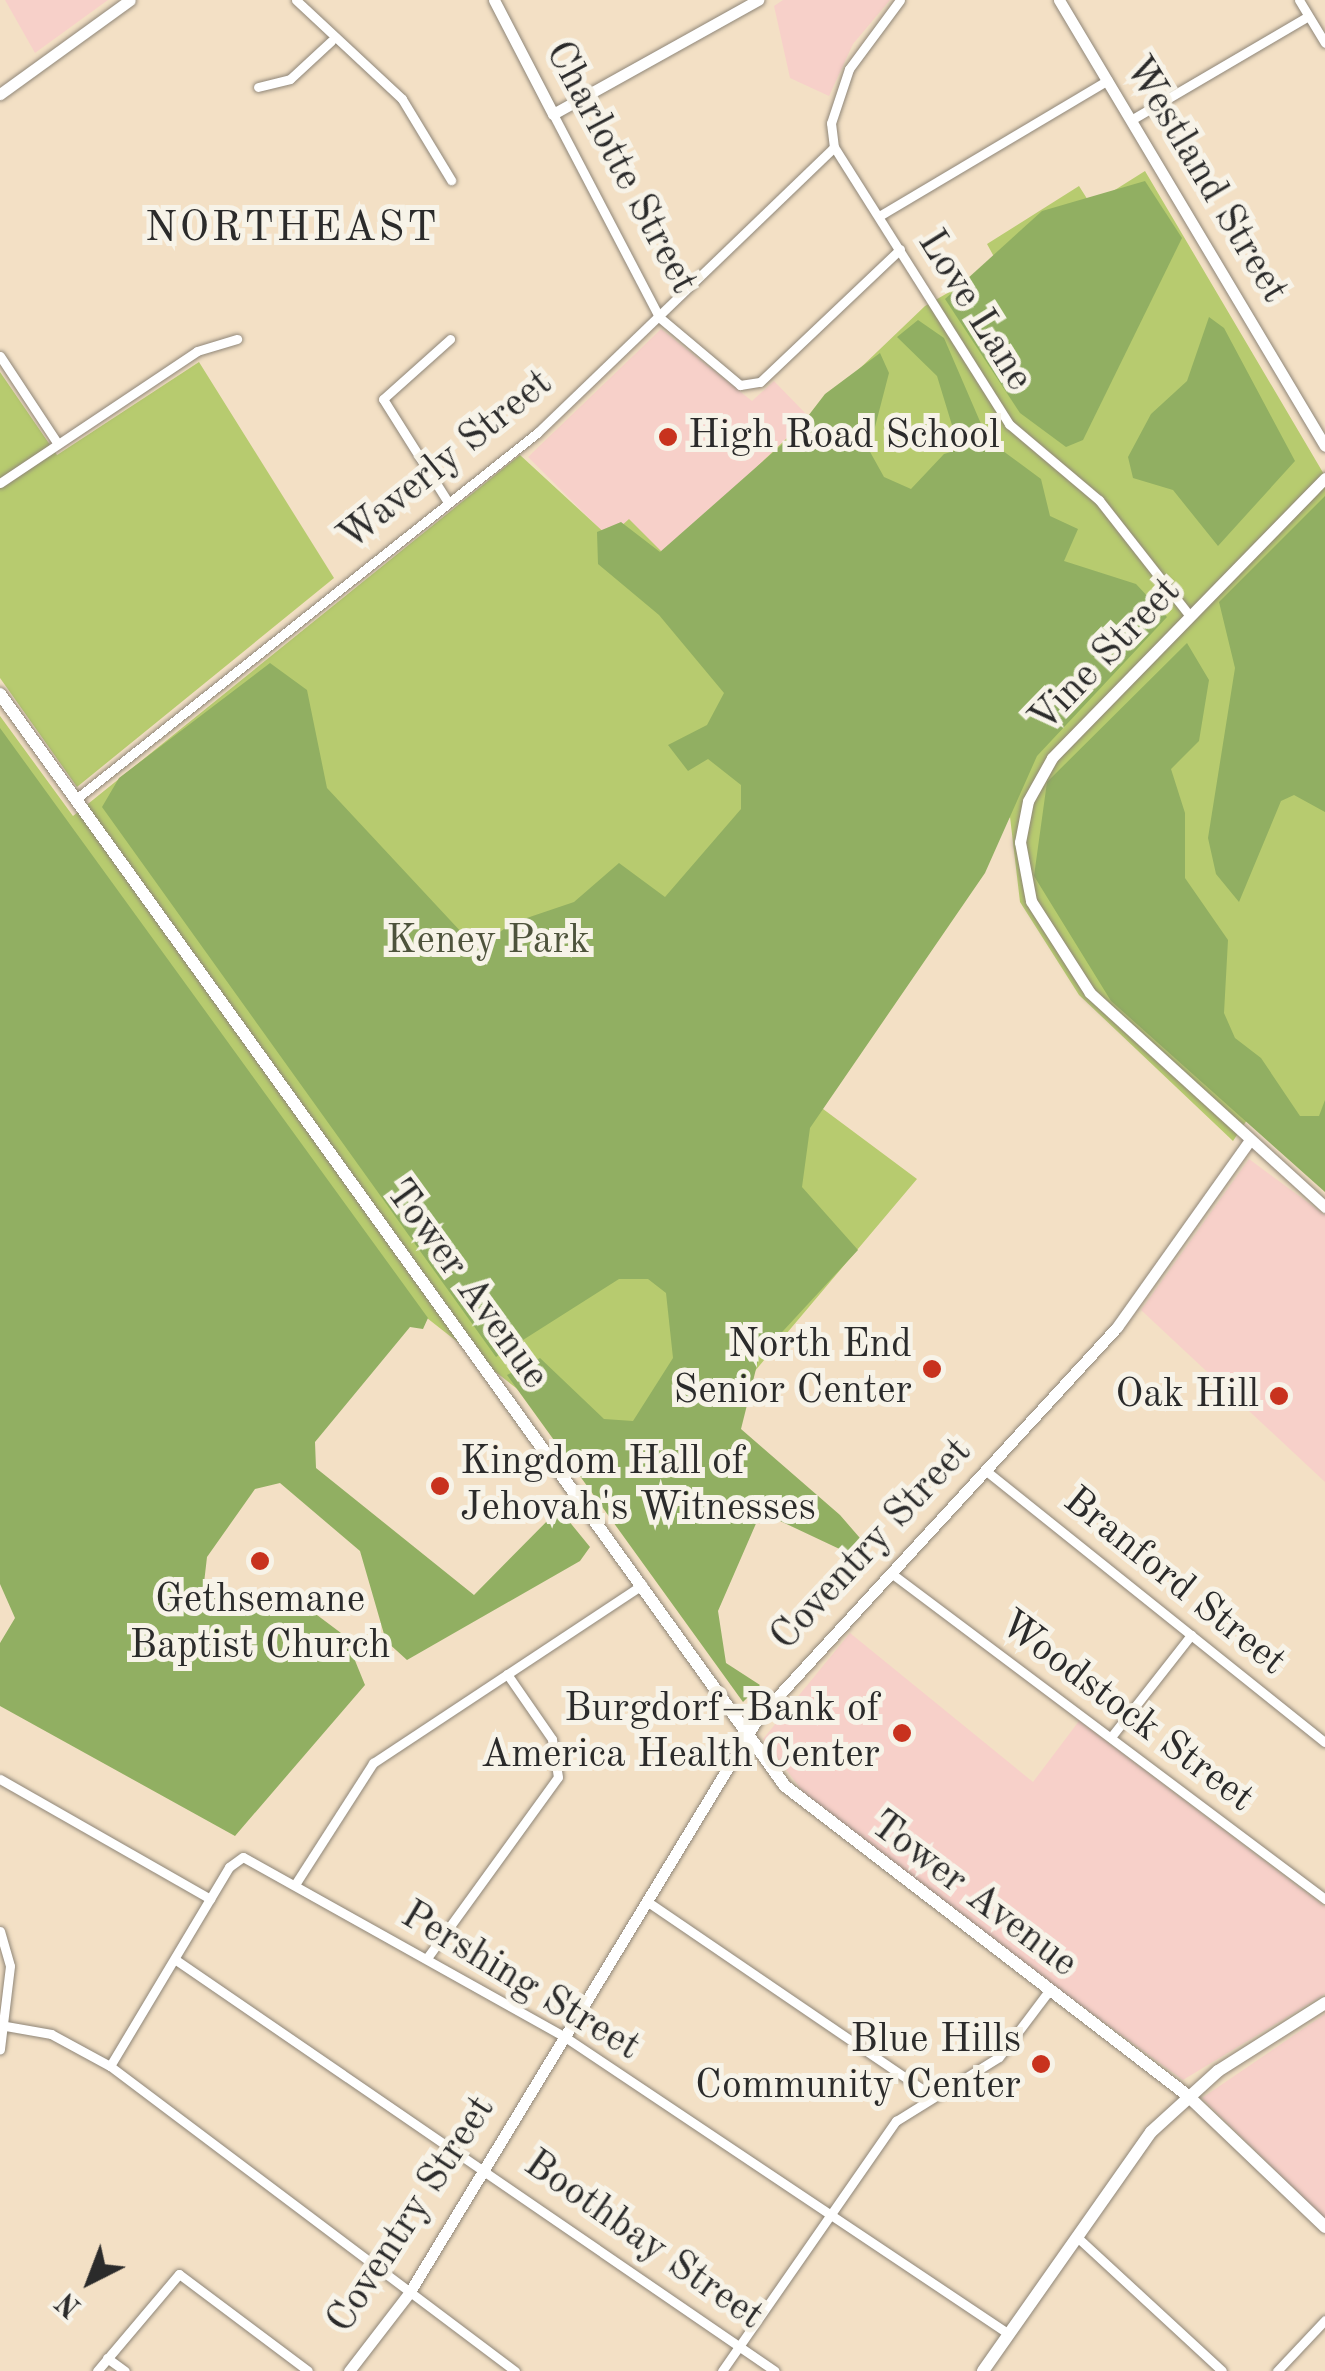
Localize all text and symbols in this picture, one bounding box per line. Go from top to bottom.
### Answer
street label: Charlotte Street [533,34,707,302]
street label: Westland Street [1113,48,1297,312]
district label: NORTHEAST [145,204,439,254]
street label: Love Lane [906,222,1042,400]
street label: Waverly Street [329,360,563,562]
place label: High Road School [688,413,1000,461]
marker: High Road School [657,426,679,448]
street label: Vine Street [1020,568,1192,744]
park label: Keney Park [386,918,590,966]
street label: Tower Avenue [374,1171,558,1399]
place label: North End Senior Center [673,1322,912,1416]
marker: North End Senior Center [921,1358,943,1380]
place label: Oak Hill [1115,1372,1259,1420]
marker: Oak Hill [1268,1385,1290,1407]
street label: Coventry Street [761,1429,983,1661]
place label: Kingdom Hall of Jehovah's Witnesses [460,1439,816,1533]
marker: Kingdom Hall of Jehovah's Witnesses [429,1475,451,1497]
street label: Branford Street [1053,1477,1295,1687]
marker: Gethsemane Baptist Church [249,1550,271,1572]
place label: Gethsemane Baptist Church [130,1577,390,1671]
street label: Woodstock Street [989,1601,1263,1823]
place label: Burgdorf–Bank of America Health Center [481,1686,880,1780]
marker: Burgdorf–Bank of America Health Center [889,1720,915,1746]
street label: Tower Avenue [860,1801,1086,1989]
street label: Pershing Street [392,1892,648,2072]
place label: Blue Hills Community Center [695,2017,1021,2111]
marker: Blue Hills Community Center [1030,2053,1052,2075]
street label: Coventry Street [318,2087,506,2343]
street label: Boothbay Street [514,2141,772,2341]
north arrow [40,2231,140,2331]
text: N [53,2286,87,2321]

